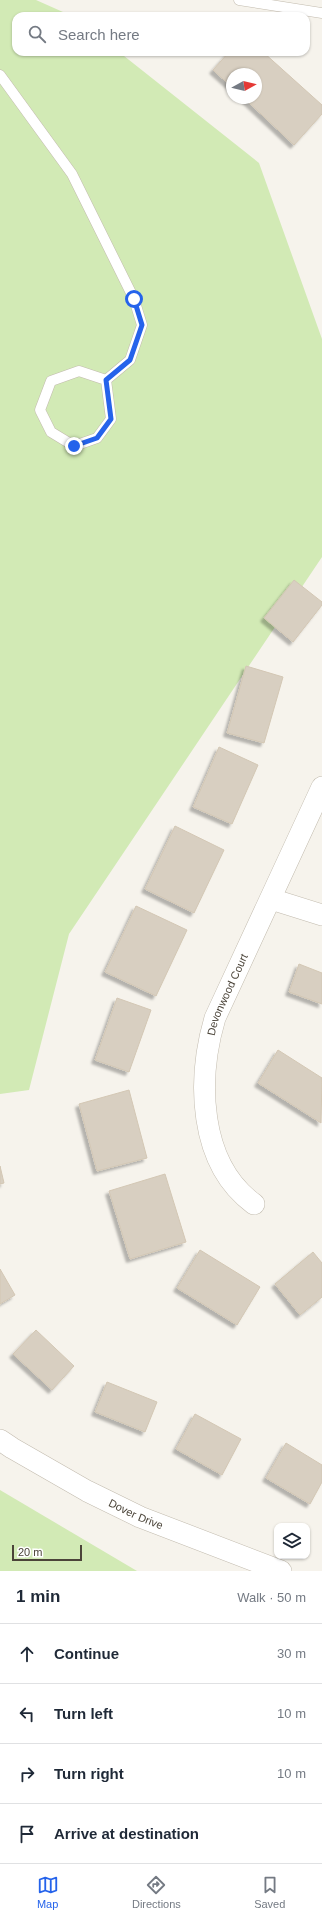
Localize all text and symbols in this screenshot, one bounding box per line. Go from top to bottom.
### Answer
search box [12,12,310,56]
icon: search [26,23,48,45]
text: Search here [58,26,140,43]
north arrow [226,68,262,104]
route start [125,290,143,308]
route end [65,437,83,455]
street label: Devonwood Court [205,952,250,1037]
street label: Dover Drive [107,1497,165,1531]
map controls [274,1523,310,1559]
button: layers [274,1523,310,1559]
scale bar [12,1543,82,1562]
text: 20 m [18,1546,42,1558]
text: 1 min [16,1587,60,1606]
text: Walk · 50 m [237,1590,306,1605]
icon: ahead [16,1643,38,1665]
text: Continue [54,1645,119,1662]
text: 30 m [277,1646,306,1661]
icon: left [16,1703,38,1725]
text: Turn left [54,1705,113,1722]
text: 10 m [277,1706,306,1721]
icon: right [16,1763,38,1785]
text: Turn right [54,1765,124,1782]
text: 10 m [277,1766,306,1781]
icon: arrive [16,1823,38,1845]
text: Arrive at destination [54,1825,199,1842]
tab: Map [37,1874,59,1910]
tab: Directions [132,1874,181,1910]
tab: Saved [254,1874,285,1910]

